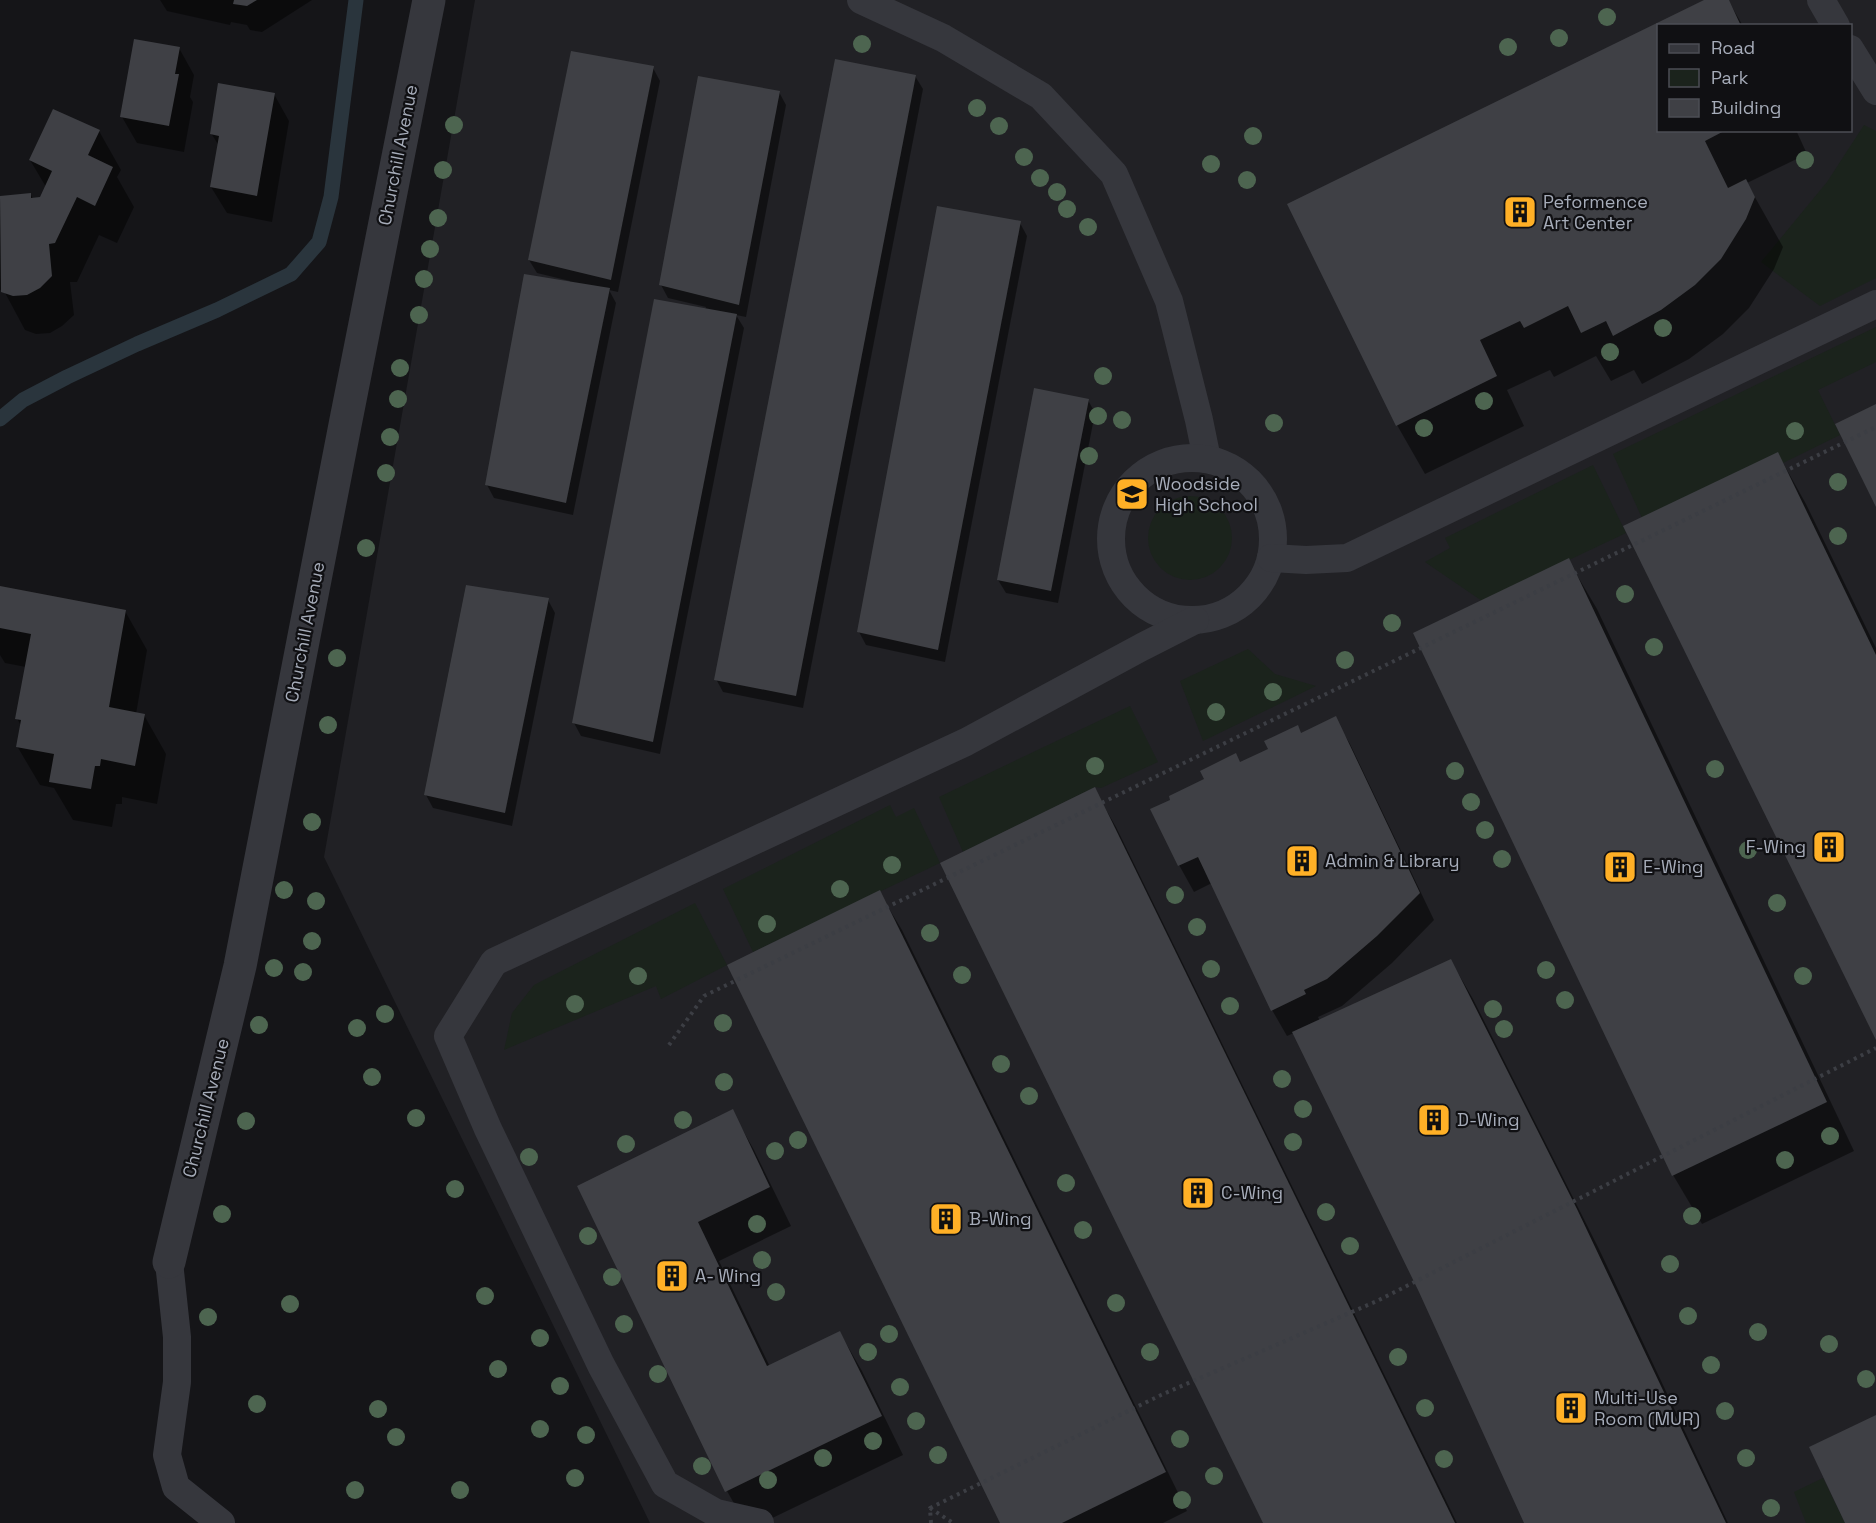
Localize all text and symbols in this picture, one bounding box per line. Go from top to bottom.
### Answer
legend [1657,24,1852,132]
text: Road [1711,36,1755,59]
text: Park [1711,66,1749,89]
street label: Churchill Avenue [373,83,422,227]
text: Building [1711,96,1781,119]
place label: Peformence Art Center [1543,190,1648,234]
building icon: Peformence Art Center [1502,194,1538,230]
place label: Woodside High School [1155,472,1258,516]
school or university icon: Woodside High School [1114,476,1150,512]
street label: Churchill Avenue [280,560,329,704]
building icon: F-Wing [1811,829,1847,865]
place label: F-Wing [1746,835,1806,858]
building icon: Admin & Library [1284,843,1320,879]
place label: Admin & Library [1325,849,1459,872]
building icon: E-Wing [1602,849,1638,885]
place label: E-Wing [1643,855,1704,878]
street label: Churchill Avenue [177,1036,234,1180]
building icon: D-Wing [1416,1102,1452,1138]
place label: D-Wing [1457,1108,1520,1131]
building icon: C-Wing [1180,1175,1216,1211]
place label: C-Wing [1221,1181,1283,1204]
building icon: B-Wing [928,1201,964,1237]
place label: B-Wing [969,1207,1032,1230]
building icon: A- Wing [654,1258,690,1294]
place label: A- Wing [695,1264,761,1287]
place label: Multi-Use Room (MUR) [1594,1386,1700,1430]
building icon: Multi-Use Room (MUR) [1553,1390,1589,1426]

